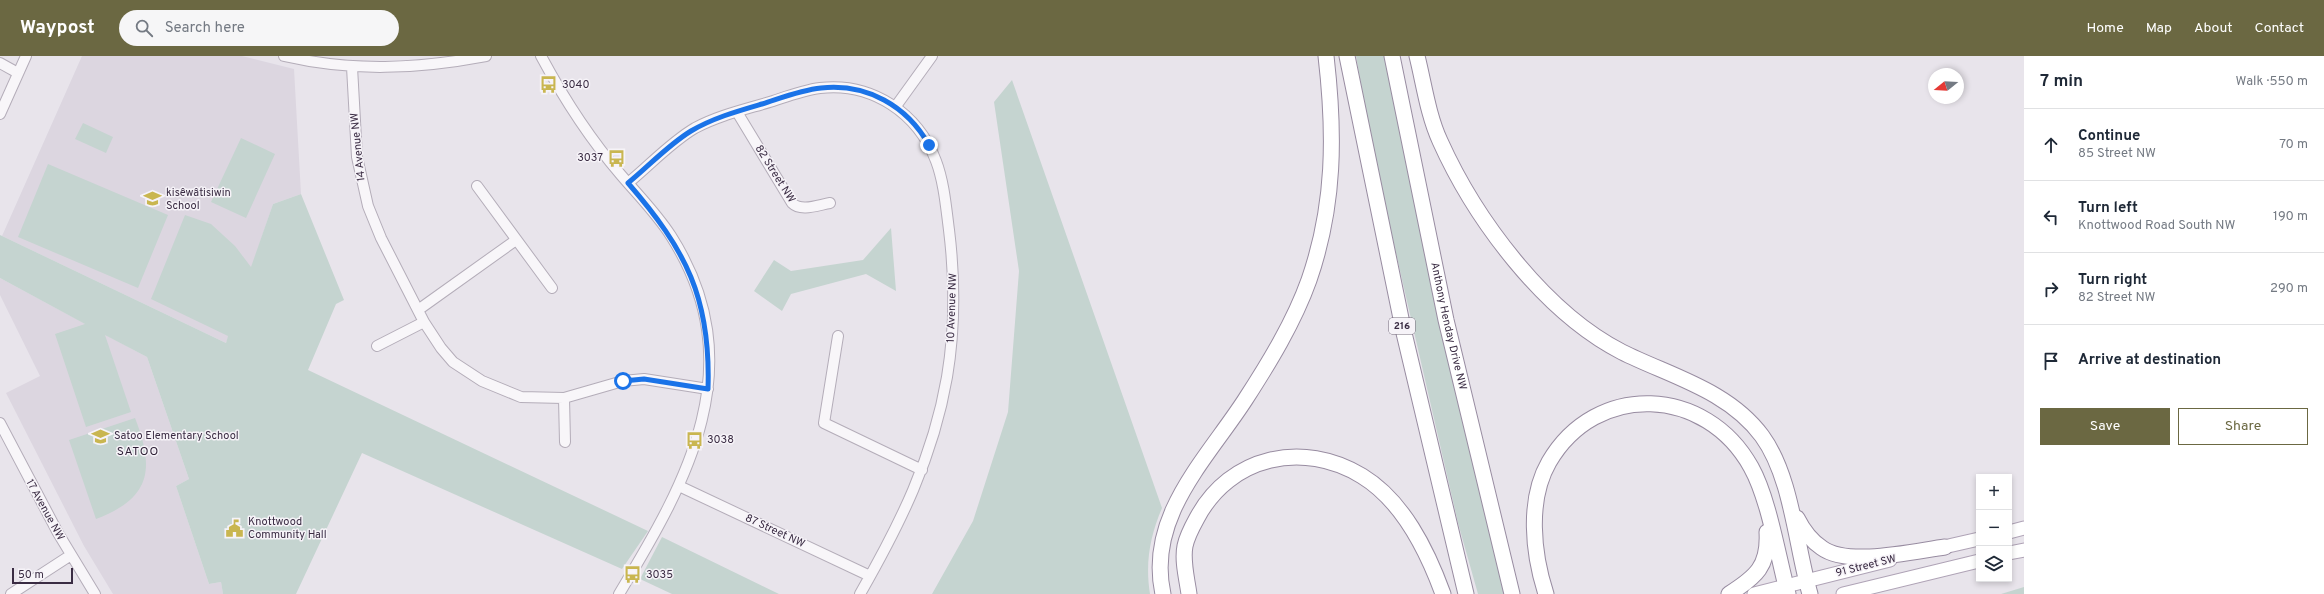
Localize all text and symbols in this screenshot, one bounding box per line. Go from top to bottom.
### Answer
search box [119,10,399,46]
text: Waypost [20,16,95,40]
icon: search [133,17,155,39]
text: Search here [165,19,245,38]
text: Home [2087,20,2124,37]
text: Map [2146,20,2172,37]
text: About [2194,20,2233,37]
text: Contact [2255,20,2304,37]
north arrow [1928,68,1964,104]
text: 7 min [2040,71,2083,93]
text: Walk · 550 m [2236,74,2308,90]
bus stop icon: 3040 [539,75,559,95]
place label: 3040 [562,78,589,92]
street label: 14 Avenue NW [347,112,369,182]
text: Continue [2078,127,2140,146]
icon: ahead [2040,134,2062,156]
route end [920,136,938,154]
text: 70 m [2279,137,2308,153]
street label: 82 Street NW [752,142,798,206]
text: 85 Street NW [2078,146,2156,162]
bus stop icon: 3037 [606,148,626,168]
place label: 3037 [577,151,603,165]
place label: kisêwâtisiwin School [166,186,231,213]
school or university icon: kisêwâtisiwin School [143,189,163,209]
text: Turn left [2078,199,2138,218]
icon: left [2040,206,2062,228]
text: 190 m [2273,209,2308,225]
text: Knottwood Road South NW [2078,218,2235,234]
street label: Anthony Henday Drive NW [1427,261,1470,391]
text: Turn right [2078,271,2147,290]
street label: 10 Avenue NW [944,273,960,343]
icon: right [2040,278,2062,300]
text: 290 m [2270,281,2308,297]
text: 82 Street NW [2078,290,2156,306]
road number: 216 [1389,318,1415,334]
icon: arrive [2040,350,2062,372]
text: Arrive at destination [2078,351,2221,370]
route start [614,372,632,390]
button: Save [2040,408,2170,445]
button: Share [2178,408,2308,445]
school or university icon: Satoo Elementary School [91,426,111,446]
place label: Satoo Elementary School [114,429,239,443]
bus stop icon: 3038 [684,430,704,450]
place label: 3038 [707,433,734,447]
district label: SATOO [117,444,159,460]
map controls [1976,474,2012,582]
button: + [1976,474,2012,510]
street label: 17 Avenue NW [22,477,68,543]
button: − [1976,510,2012,546]
street label: 87 Street NW [743,511,807,551]
place label: Knottwood Community Hall [248,515,327,542]
public building icon: Knottwood Community Hall [225,518,245,538]
button: layers [1976,546,2012,582]
street label: 91 Street SW [1834,552,1898,580]
bus stop icon: 3035 [623,565,643,585]
scale bar [12,566,73,585]
text: 50 m [18,568,44,582]
place label: 3035 [646,568,673,582]

